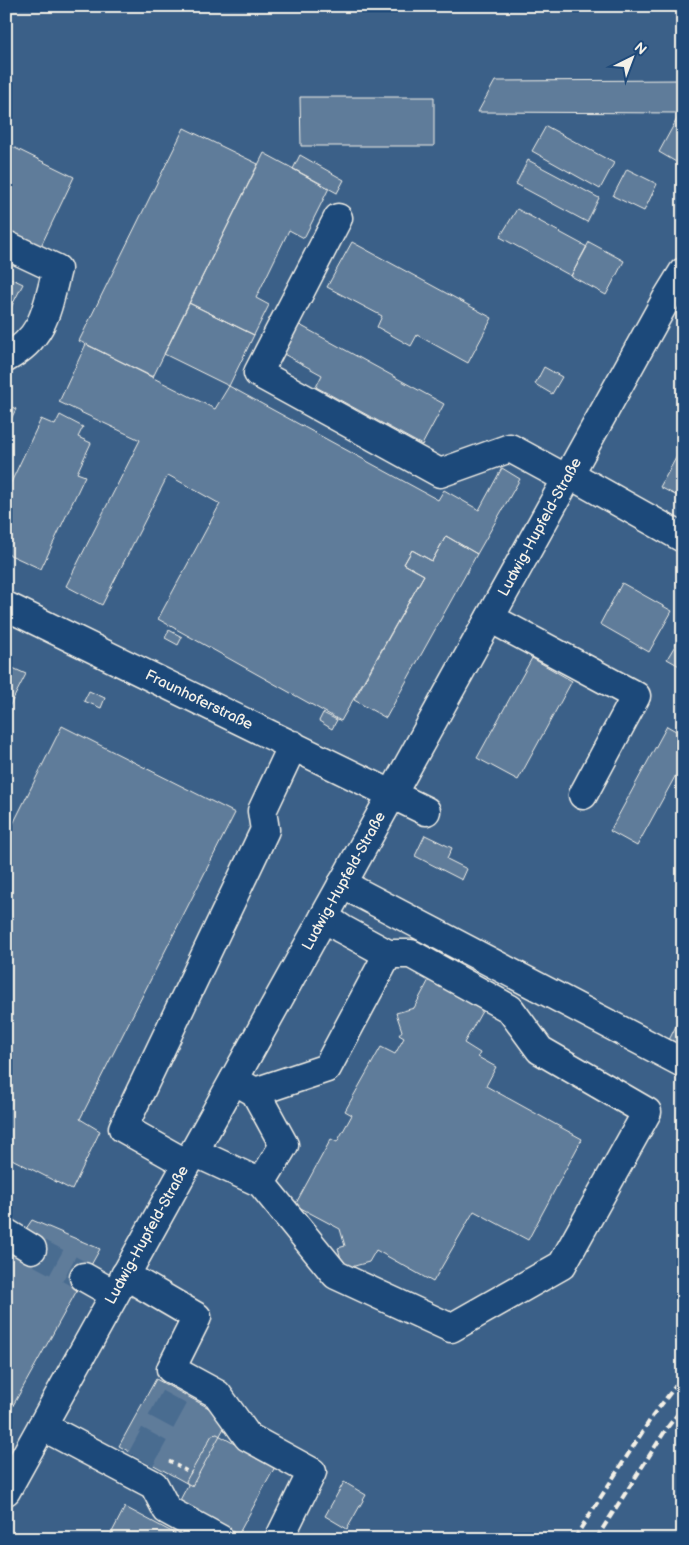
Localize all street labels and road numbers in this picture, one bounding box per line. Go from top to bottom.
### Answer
street label: Ludwig-Hupfeld-Straße [494,454,586,600]
street label: Fraunhoferstraße [142,666,256,734]
street label: Ludwig-Hupfeld-Straße [298,808,390,954]
street label: Ludwig-Hupfeld-Straße [101,1162,193,1308]

